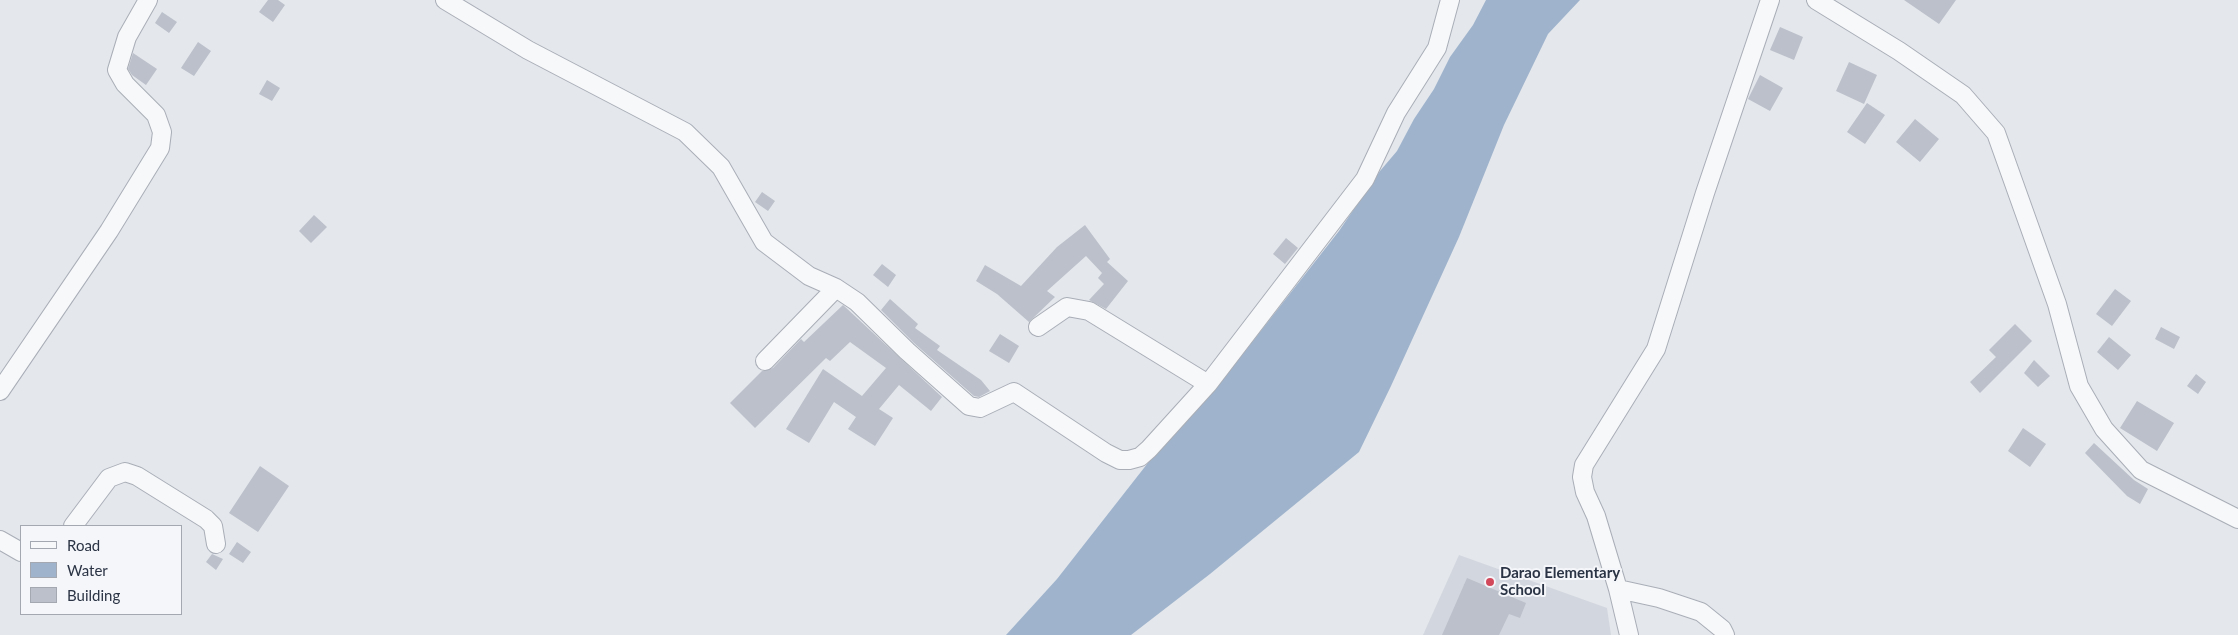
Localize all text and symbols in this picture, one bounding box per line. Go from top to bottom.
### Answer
legend [20,525,182,615]
text: Road [67,536,100,554]
text: Water [67,561,108,579]
place label: Darao Elementary School [1500,564,1620,599]
marker: Darao Elementary School [1484,576,1496,588]
text: Building [67,586,120,604]

